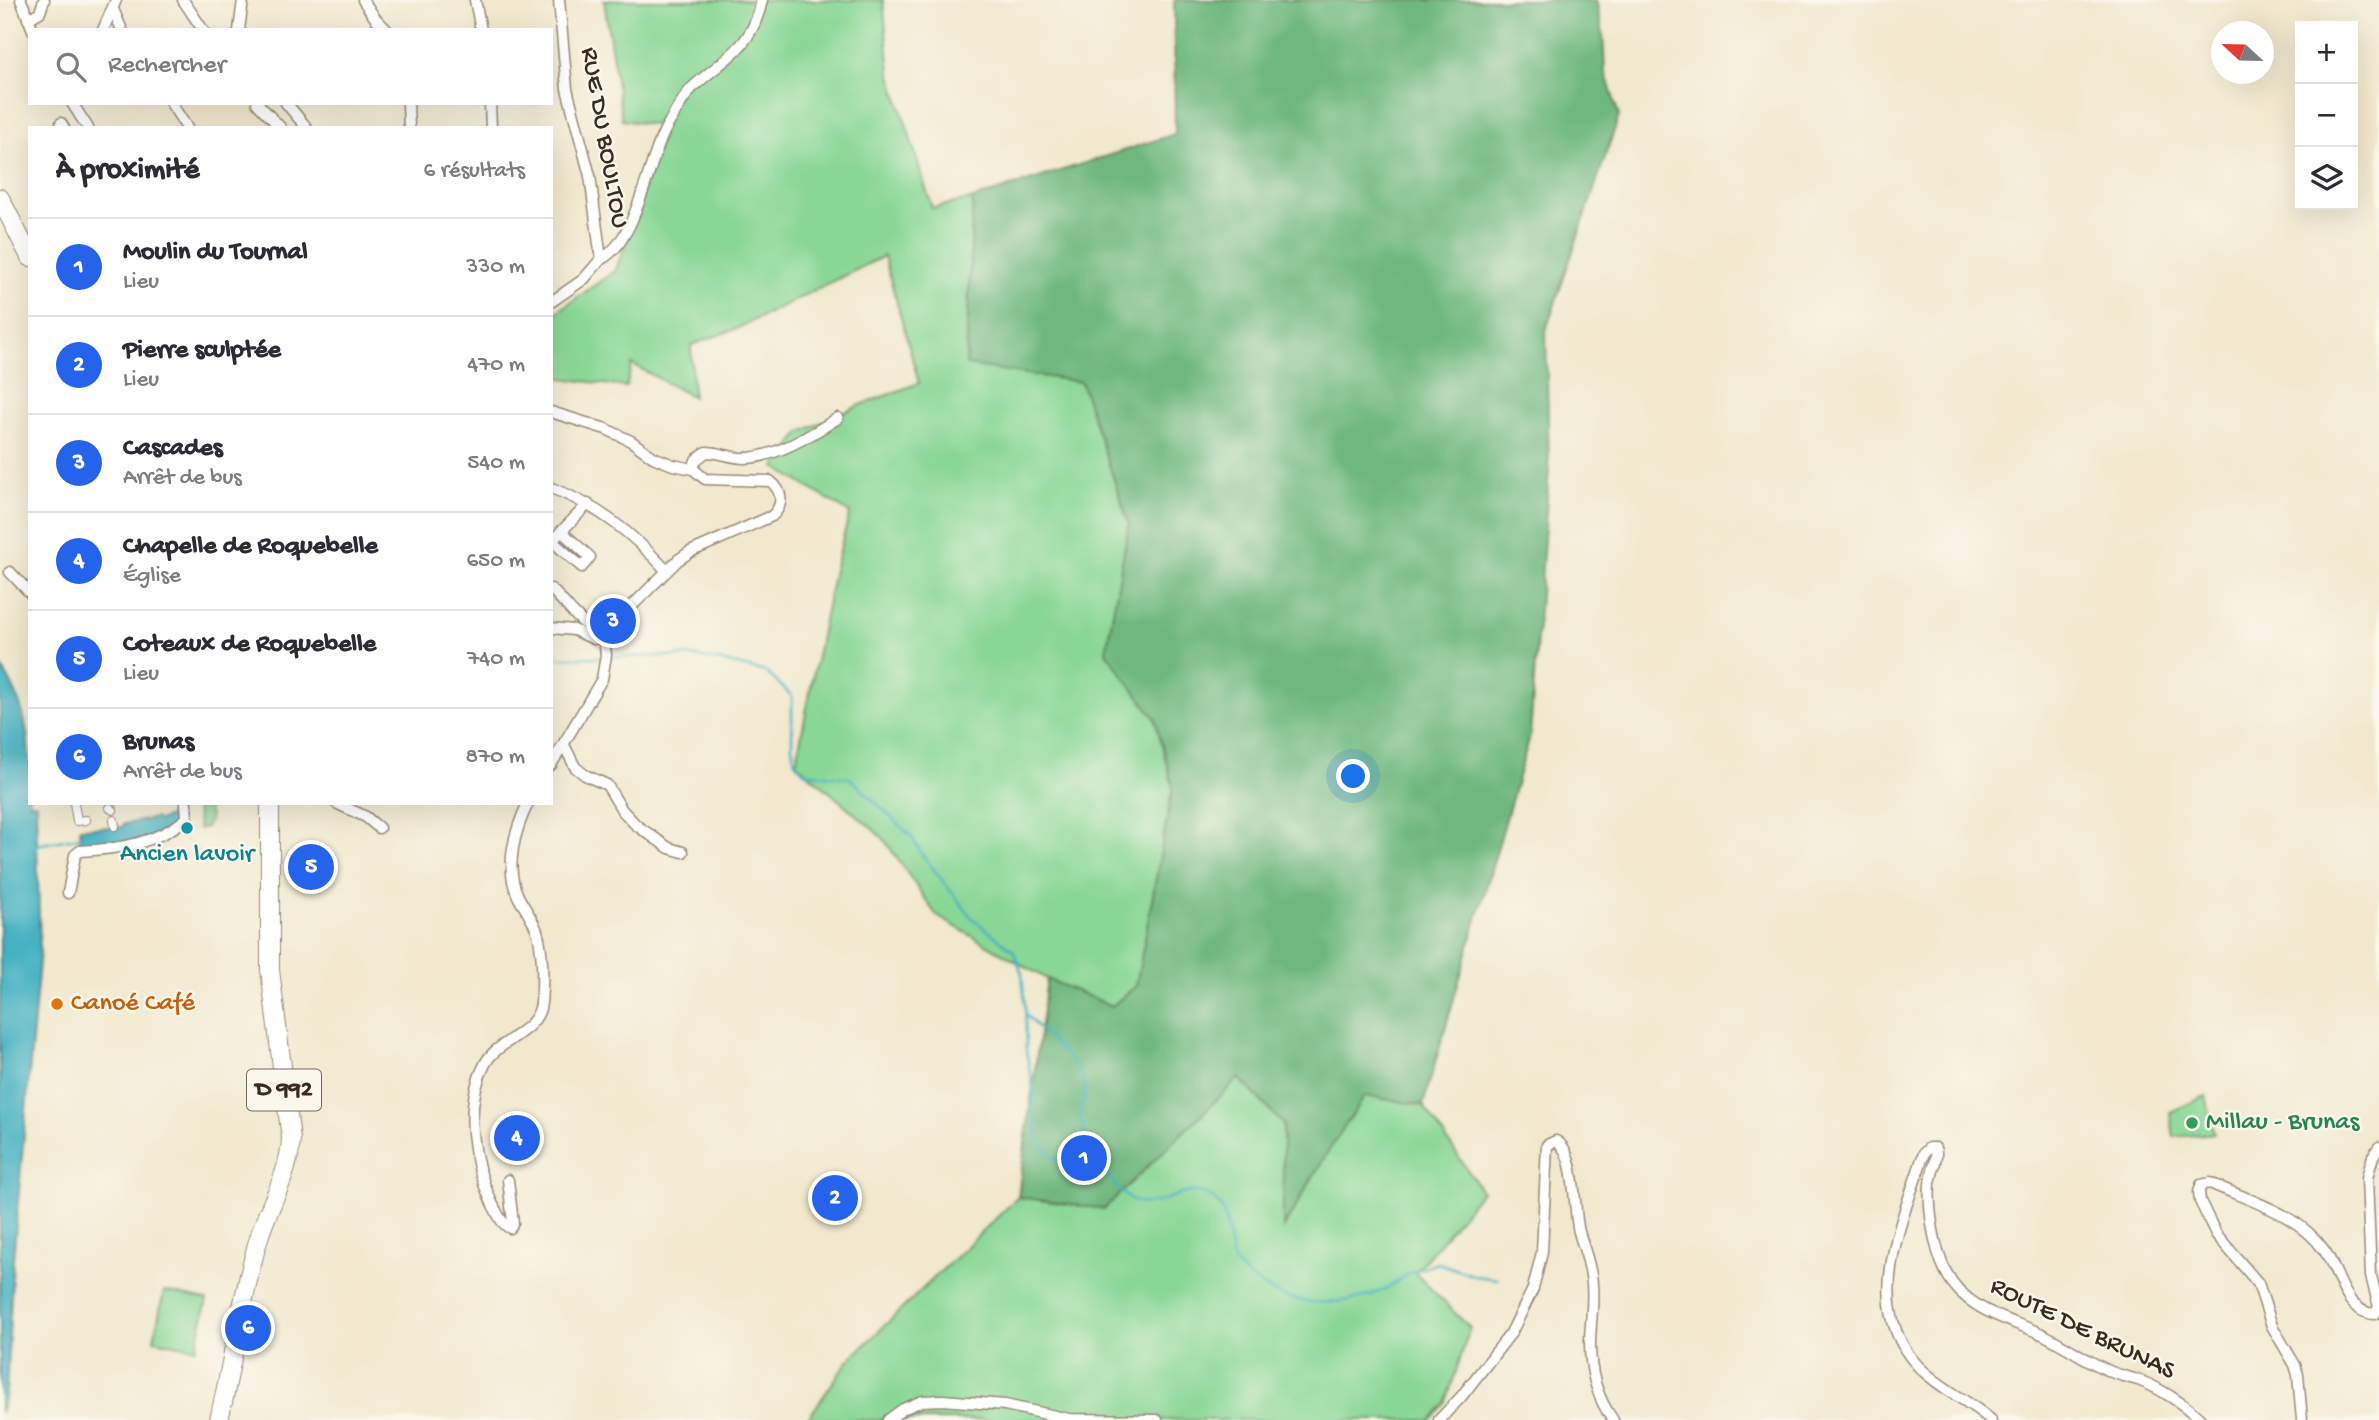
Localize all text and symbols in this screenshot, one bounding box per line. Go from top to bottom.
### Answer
north arrow [2211,21,2274,84]
map controls [2295,21,2358,210]
button: + [2295,21,2358,84]
search box [28,28,553,105]
street label: RUE DU BOULTOU [572,45,634,231]
icon: search [52,48,90,86]
text: Rechercher [108,51,226,82]
button: − [2295,84,2358,147]
button: layers [2295,147,2358,210]
text: À proximité [56,154,200,189]
text: 6 résultats [424,158,525,185]
text: Moulin du Tournal [123,238,308,269]
text: 1 [74,254,84,281]
text: 330 m [466,254,525,281]
text: Lieu [123,269,159,296]
text: Pierre sculptée [123,336,281,367]
text: 2 [73,352,85,379]
text: 470 m [467,352,525,379]
text: Lieu [123,367,159,394]
text: Cascades [123,434,223,465]
text: 3 [73,450,85,477]
text: 540 m [467,450,525,477]
text: Arrêt de bus [123,465,242,492]
text: Chapelle de Roquebelle [123,532,378,563]
text: 4 [74,548,84,575]
text: 650 m [466,548,525,575]
text: Église [123,563,181,590]
pin: 3 [590,595,636,647]
text: Coteaux de Roquebelle [123,630,376,661]
text: 5 [73,646,85,673]
text: 740 m [467,646,525,673]
text: Lieu [123,661,159,688]
text: Brunas [123,728,194,759]
text: 6 [73,744,85,771]
text: 870 m [466,744,525,771]
text: Arrêt de bus [123,759,242,786]
your location [1336,759,1370,793]
marker: Ancien lavoir [179,820,195,836]
place label: Ancien lavoir [120,840,257,871]
pin: 5 [288,841,334,893]
place label: Canoé Café [71,989,195,1020]
marker: Canoé Café [49,996,65,1012]
road number: D 992 [247,1070,321,1110]
place label: Millau - Brunas [2206,1108,2361,1139]
pin: 4 [494,1112,540,1164]
marker: Millau - Brunas [2184,1115,2200,1131]
pin: 1 [1061,1132,1107,1184]
pin: 2 [812,1172,858,1224]
street label: ROUTE DE BRUNAS [1984,1272,2181,1389]
pin: 6 [225,1302,271,1354]

